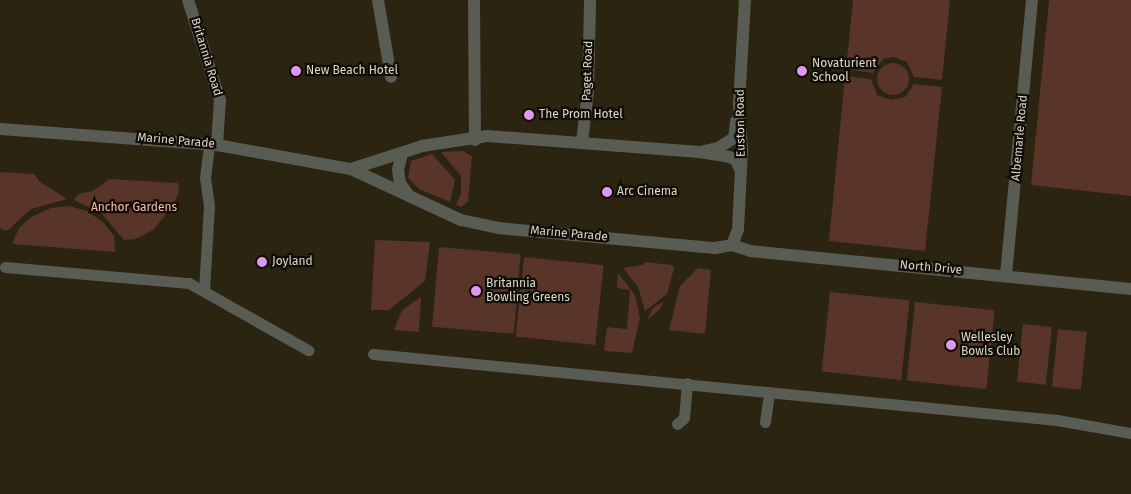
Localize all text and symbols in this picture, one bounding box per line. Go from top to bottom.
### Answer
street label: Britannia Road [187,16,225,98]
street label: Paget Road [580,41,596,101]
place label: Novaturient School [812,57,877,85]
place label: New Beach Hotel [306,64,398,78]
marker: New Beach Hotel [290,65,302,77]
marker: Novaturient School [796,65,808,77]
street label: Euston Road [733,89,749,157]
street label: Albemarle Road [1009,94,1031,182]
place label: The Prom Hotel [539,108,623,122]
marker: The Prom Hotel [523,109,535,121]
street label: Marine Parade [137,130,215,152]
place label: Arc Cinema [617,185,678,199]
marker: Arc Cinema [601,186,613,198]
park label: Anchor Gardens [91,201,177,215]
street label: Marine Parade [530,223,608,245]
place label: Joyland [272,255,313,269]
marker: Joyland [256,256,268,268]
street label: North Drive [899,258,963,278]
place label: Britannia Bowling Greens [486,277,570,305]
marker: Britannia Bowling Greens [470,285,482,297]
place label: Wellesley Bowls Club [961,331,1020,359]
marker: Wellesley Bowls Club [945,339,957,351]

